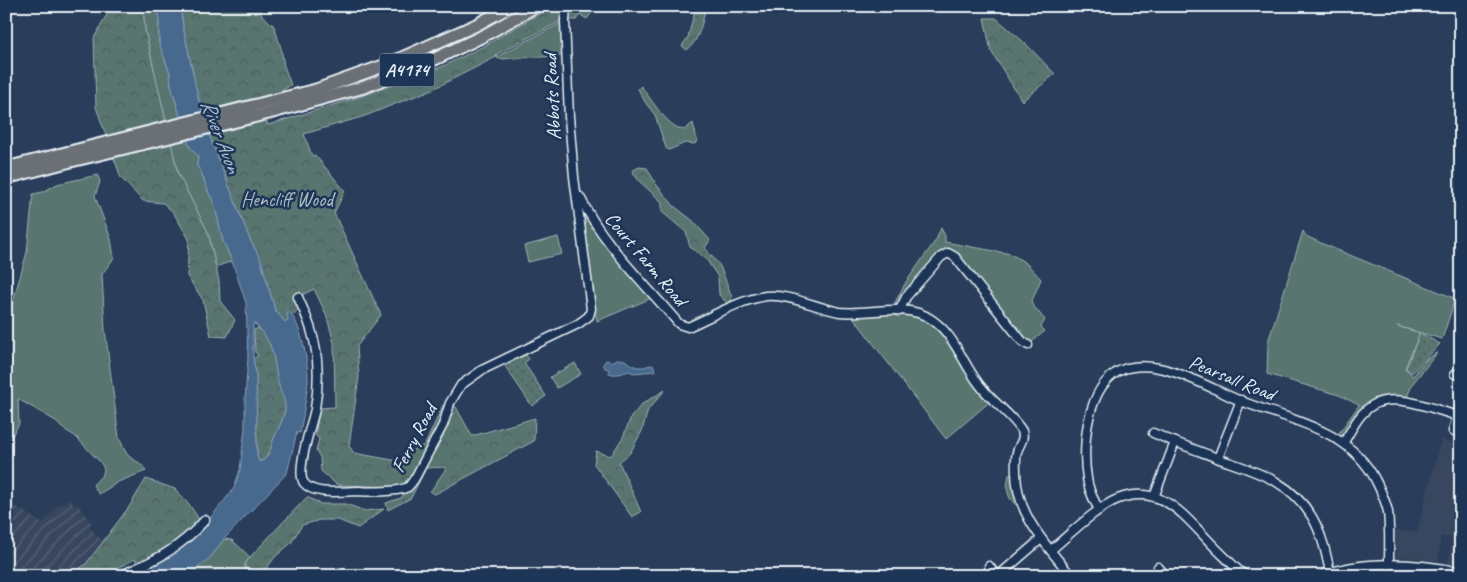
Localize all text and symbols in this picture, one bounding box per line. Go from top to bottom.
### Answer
street label: Abbots Road [537,50,567,141]
road number: A4174 [380,54,434,86]
water label: River Avon [195,96,247,178]
park label: Hencliff Wood [241,187,336,212]
street label: Court Farm Road [599,207,695,314]
street label: Pearsall Road [1185,349,1282,408]
street label: Ferry Road [385,397,444,477]

